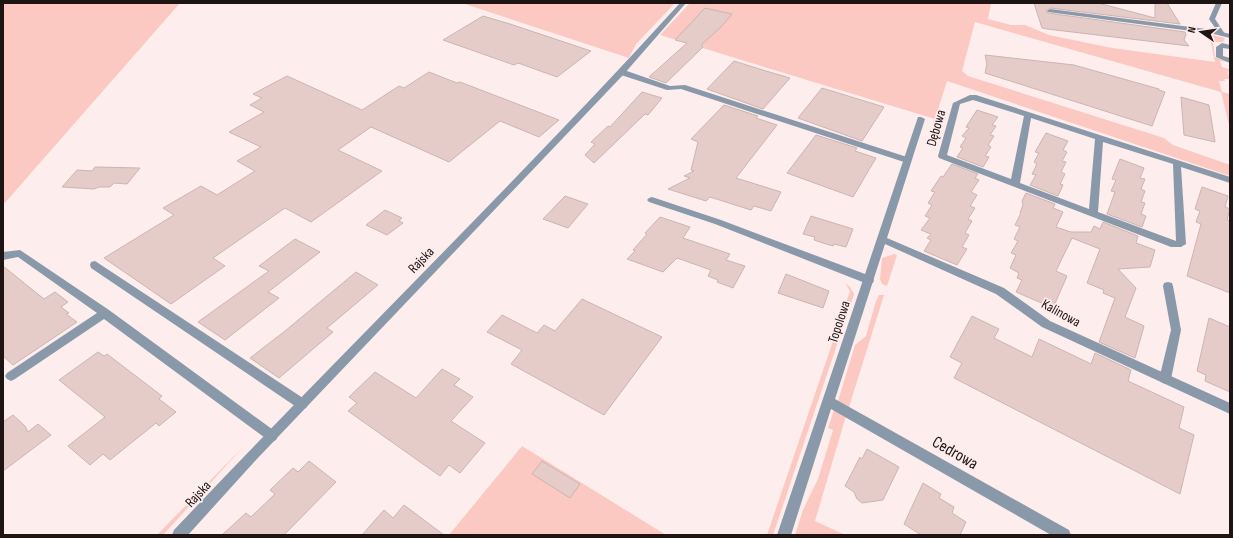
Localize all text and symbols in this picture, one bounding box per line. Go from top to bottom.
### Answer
north arrow [1181,12,1221,52]
text: N [1185,25,1199,34]
street label: Dębowa [923,108,949,148]
street label: Rajska [404,243,438,277]
street label: Kalinowa [1039,295,1083,331]
street label: Topolowa [824,299,854,345]
street label: Cedrowa [929,432,981,474]
street label: Rajska [182,477,214,511]

